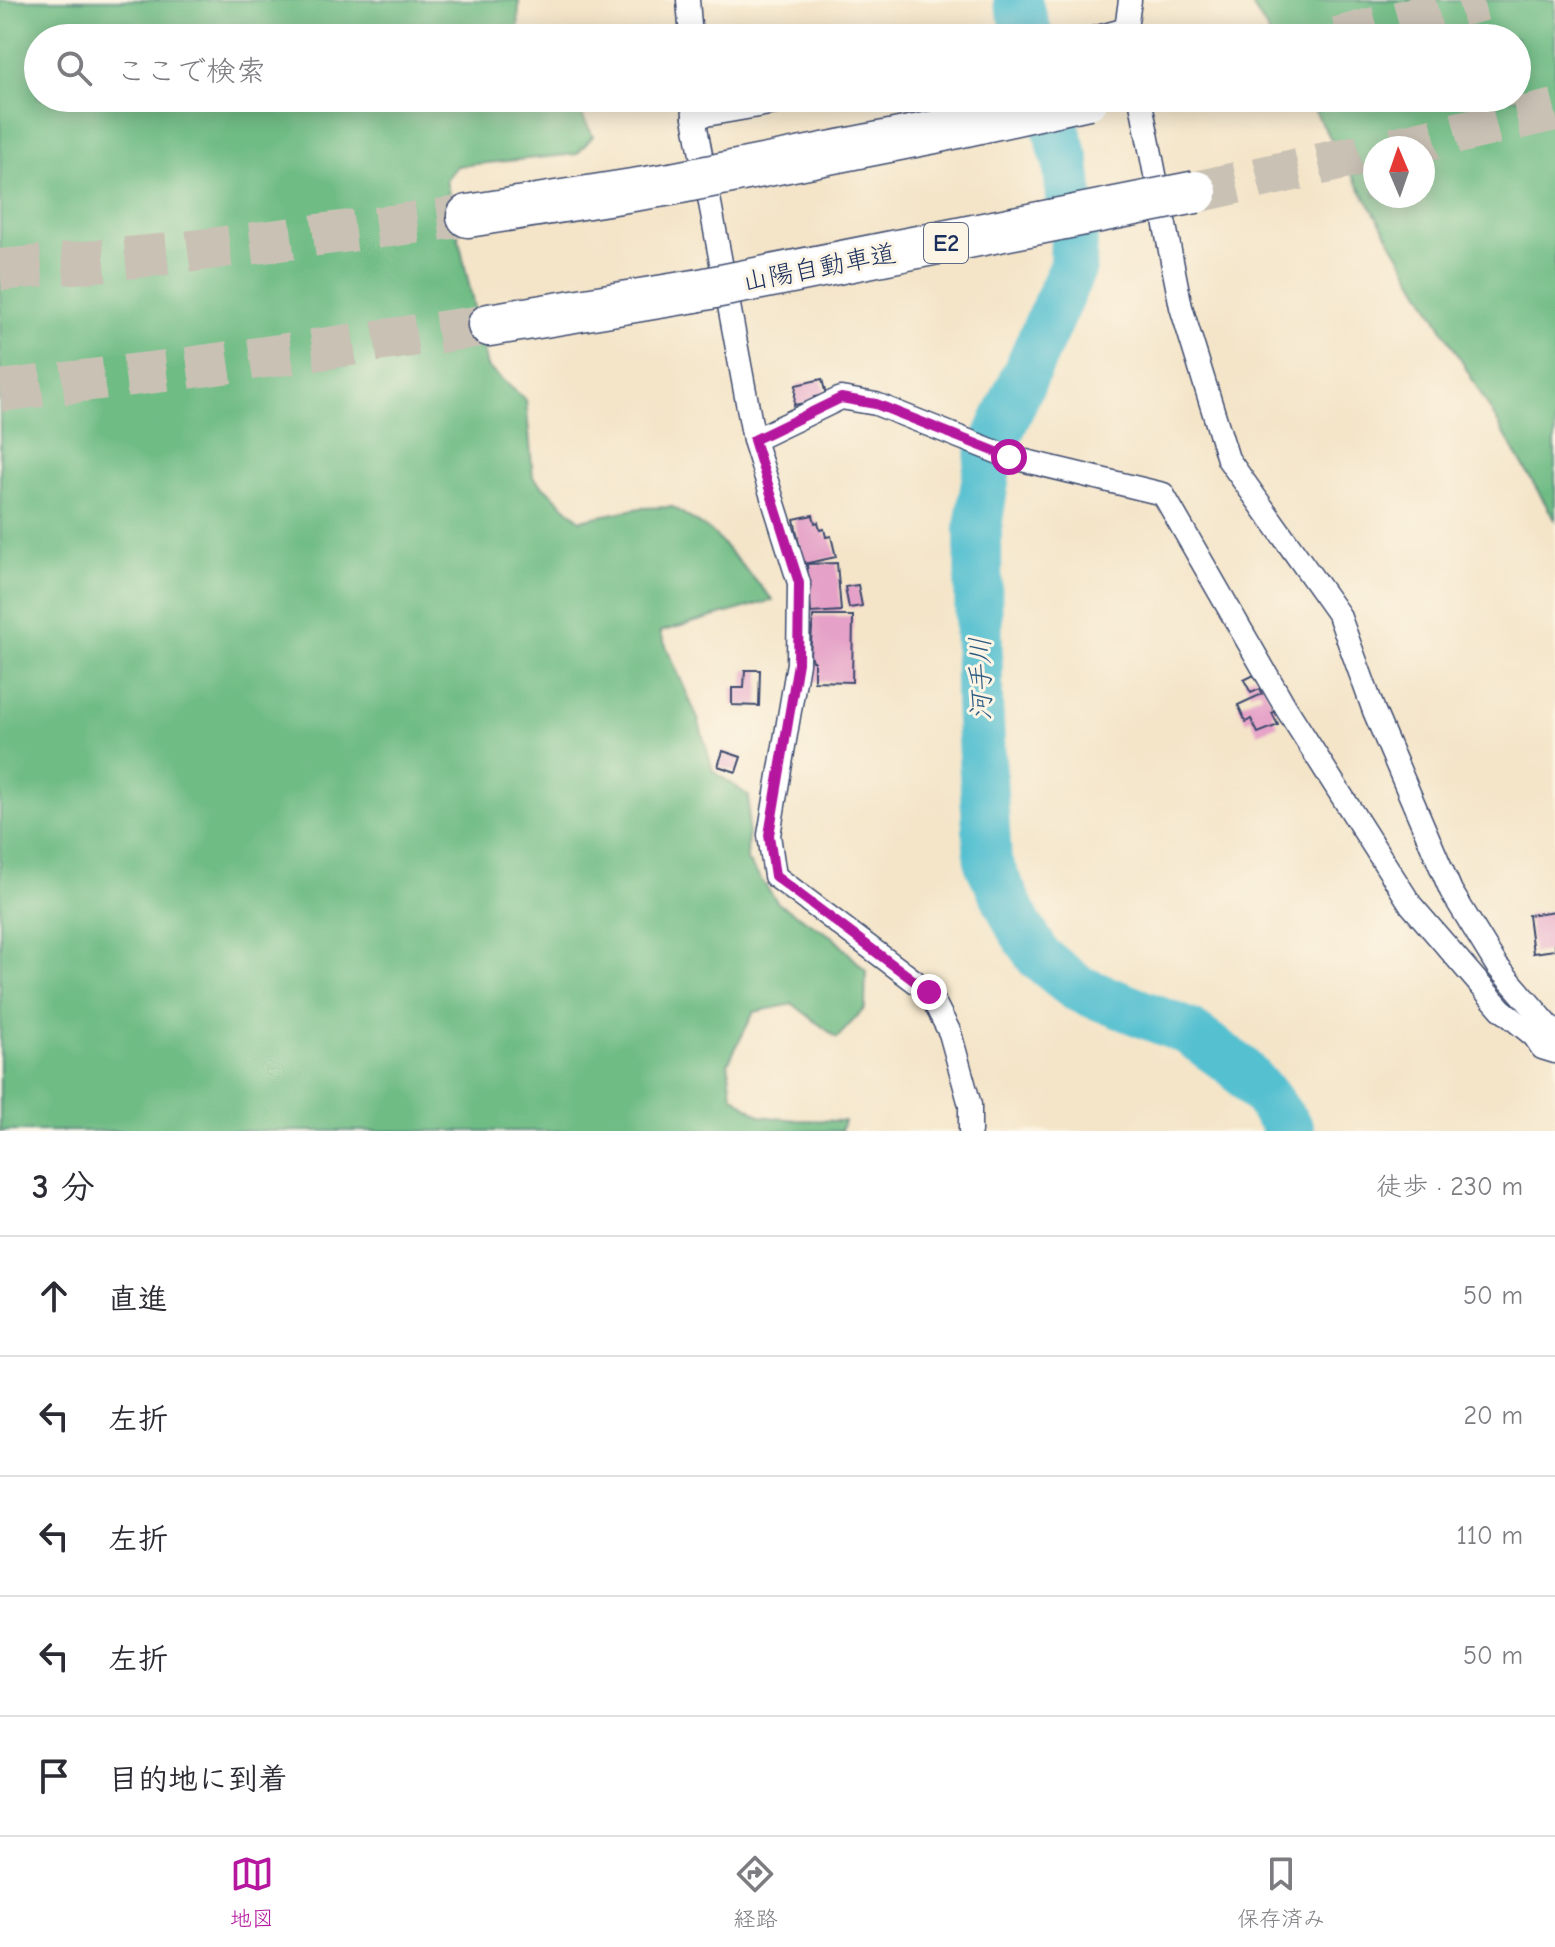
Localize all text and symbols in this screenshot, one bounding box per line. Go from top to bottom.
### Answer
search box [24,24,1531,112]
icon: search [52,46,96,90]
text: ここで検索 [116,54,266,89]
north arrow [1363,136,1435,208]
road number: E2 [924,223,968,263]
street label: 山陽自動車道 [740,238,899,298]
route start [991,439,1027,475]
water label: 河手川 [964,637,998,721]
route end [911,974,947,1010]
text: 3 分 [32,1167,95,1207]
text: 徒歩 · 230 m [1376,1172,1523,1202]
icon: ahead [32,1274,76,1318]
text: 50 m [1463,1281,1523,1311]
text: 直進 [108,1282,168,1317]
icon: left [32,1394,76,1438]
text: 20 m [1463,1401,1523,1431]
text: 左折 [108,1402,168,1437]
icon: left [32,1514,76,1558]
text: 110 m [1456,1521,1523,1551]
text: 左折 [108,1522,168,1557]
icon: left [32,1634,76,1678]
text: 50 m [1463,1641,1523,1671]
text: 左折 [108,1642,168,1677]
icon: arrive [32,1754,76,1798]
text: 目的地に到着 [108,1762,288,1797]
tab: 地図 [230,1852,274,1932]
tab: 経路 [733,1852,777,1932]
tab: 保存済み [1237,1852,1325,1932]

